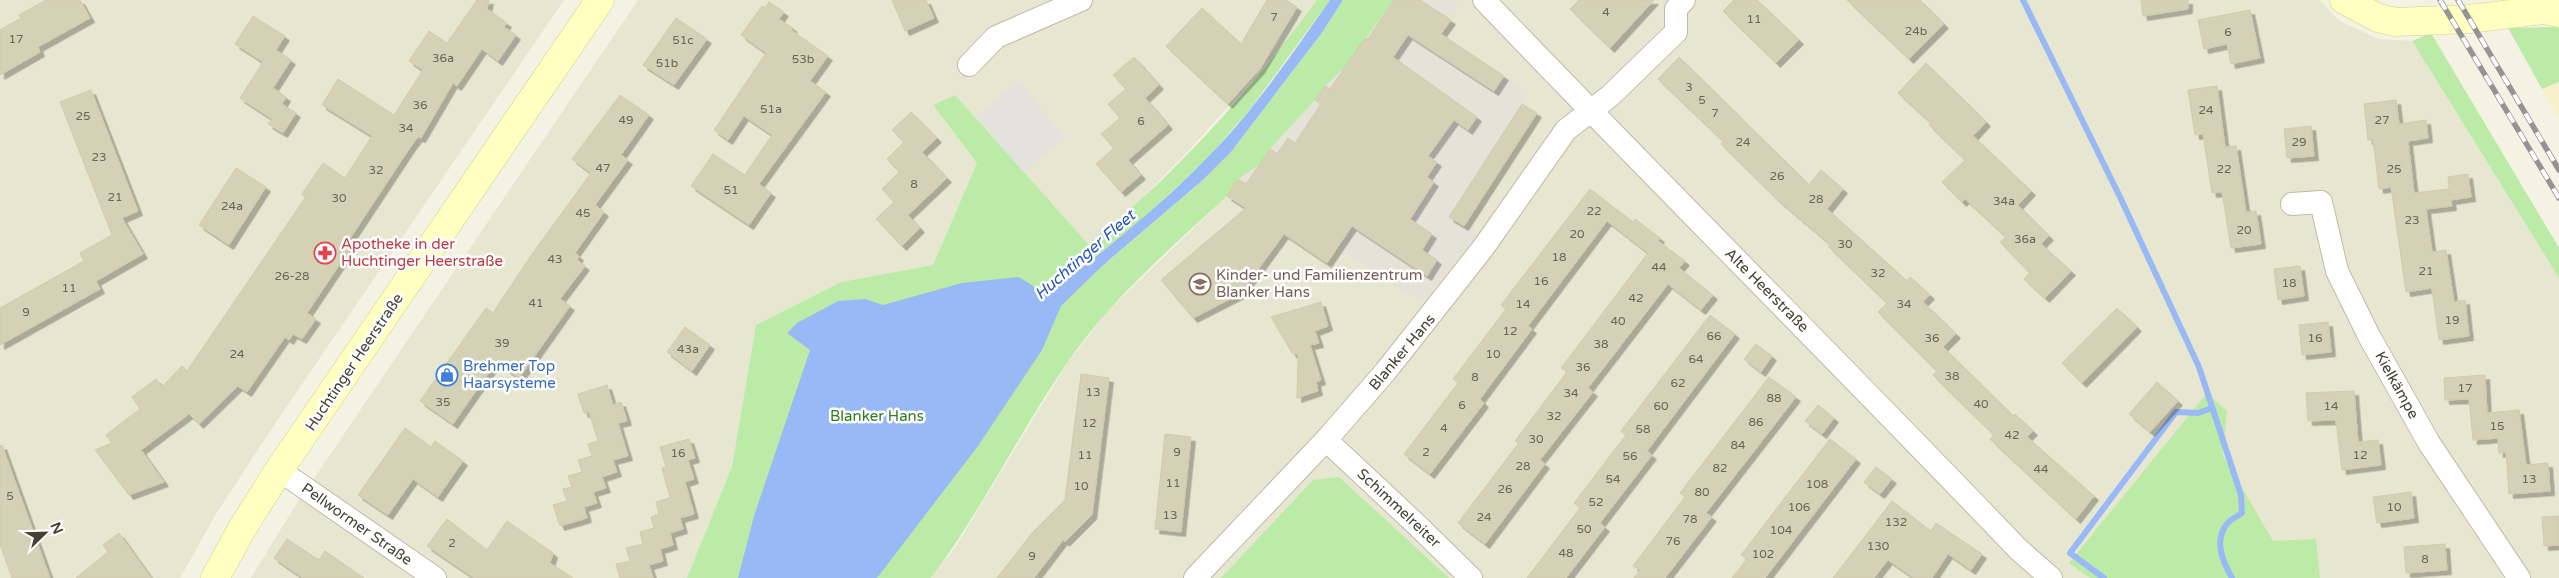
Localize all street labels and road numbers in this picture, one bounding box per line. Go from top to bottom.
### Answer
street label: Alte Heerstraße [1721,244,1813,336]
street label: Huchtinger Heerstraße [301,290,407,434]
street label: Blanker Hans [1365,310,1439,394]
street label: Kielkämpe [2371,348,2423,422]
street label: Schimmelreiter [1354,465,1445,551]
street label: Pellwormer Straße [298,479,416,569]

